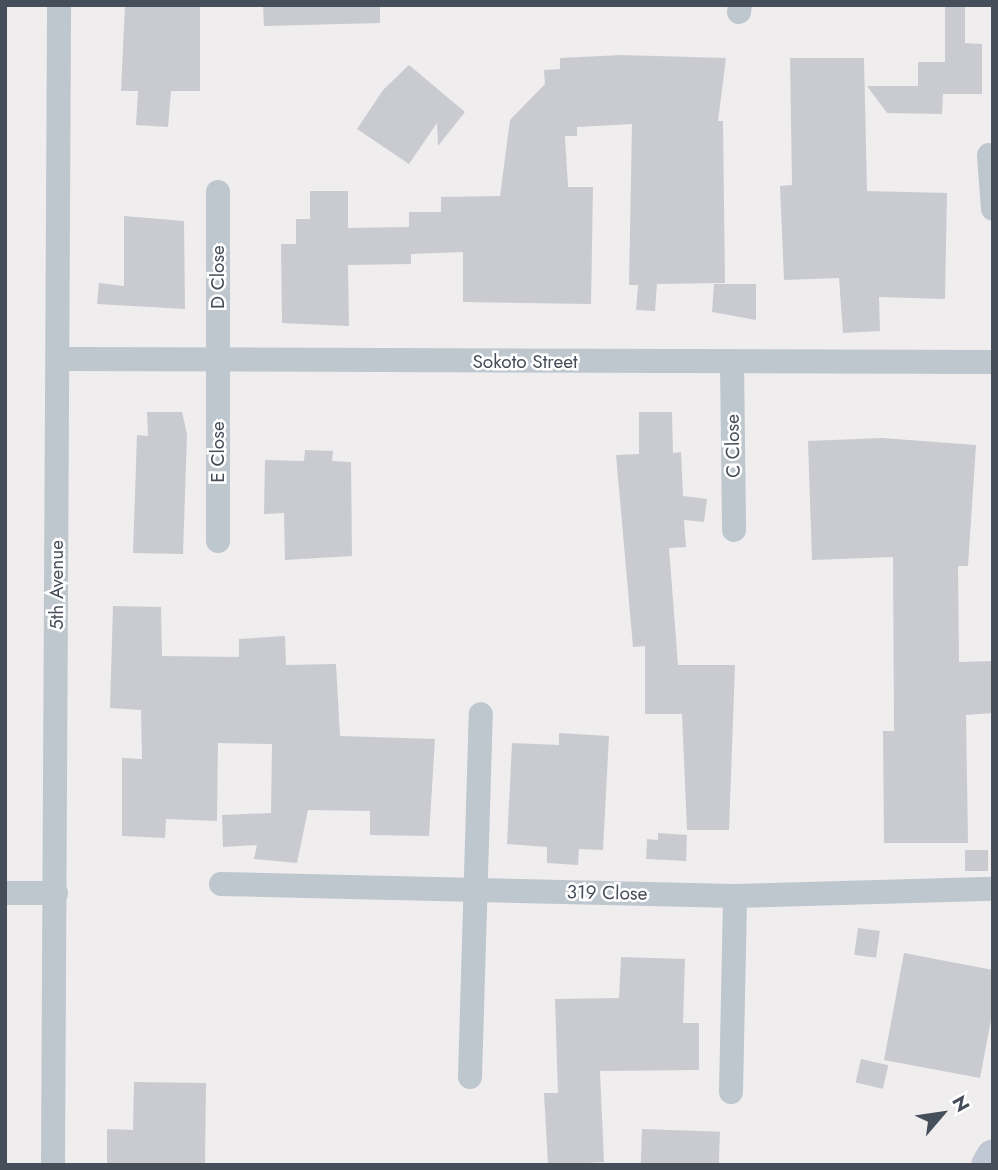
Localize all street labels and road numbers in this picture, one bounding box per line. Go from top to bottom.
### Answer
street label: D Close [207,245,229,309]
street label: Sokoto Street [472,351,578,373]
street label: C Close [721,414,745,478]
street label: E Close [207,421,229,483]
street label: 5th Avenue [46,540,68,630]
street label: 319 Close [566,881,648,905]

